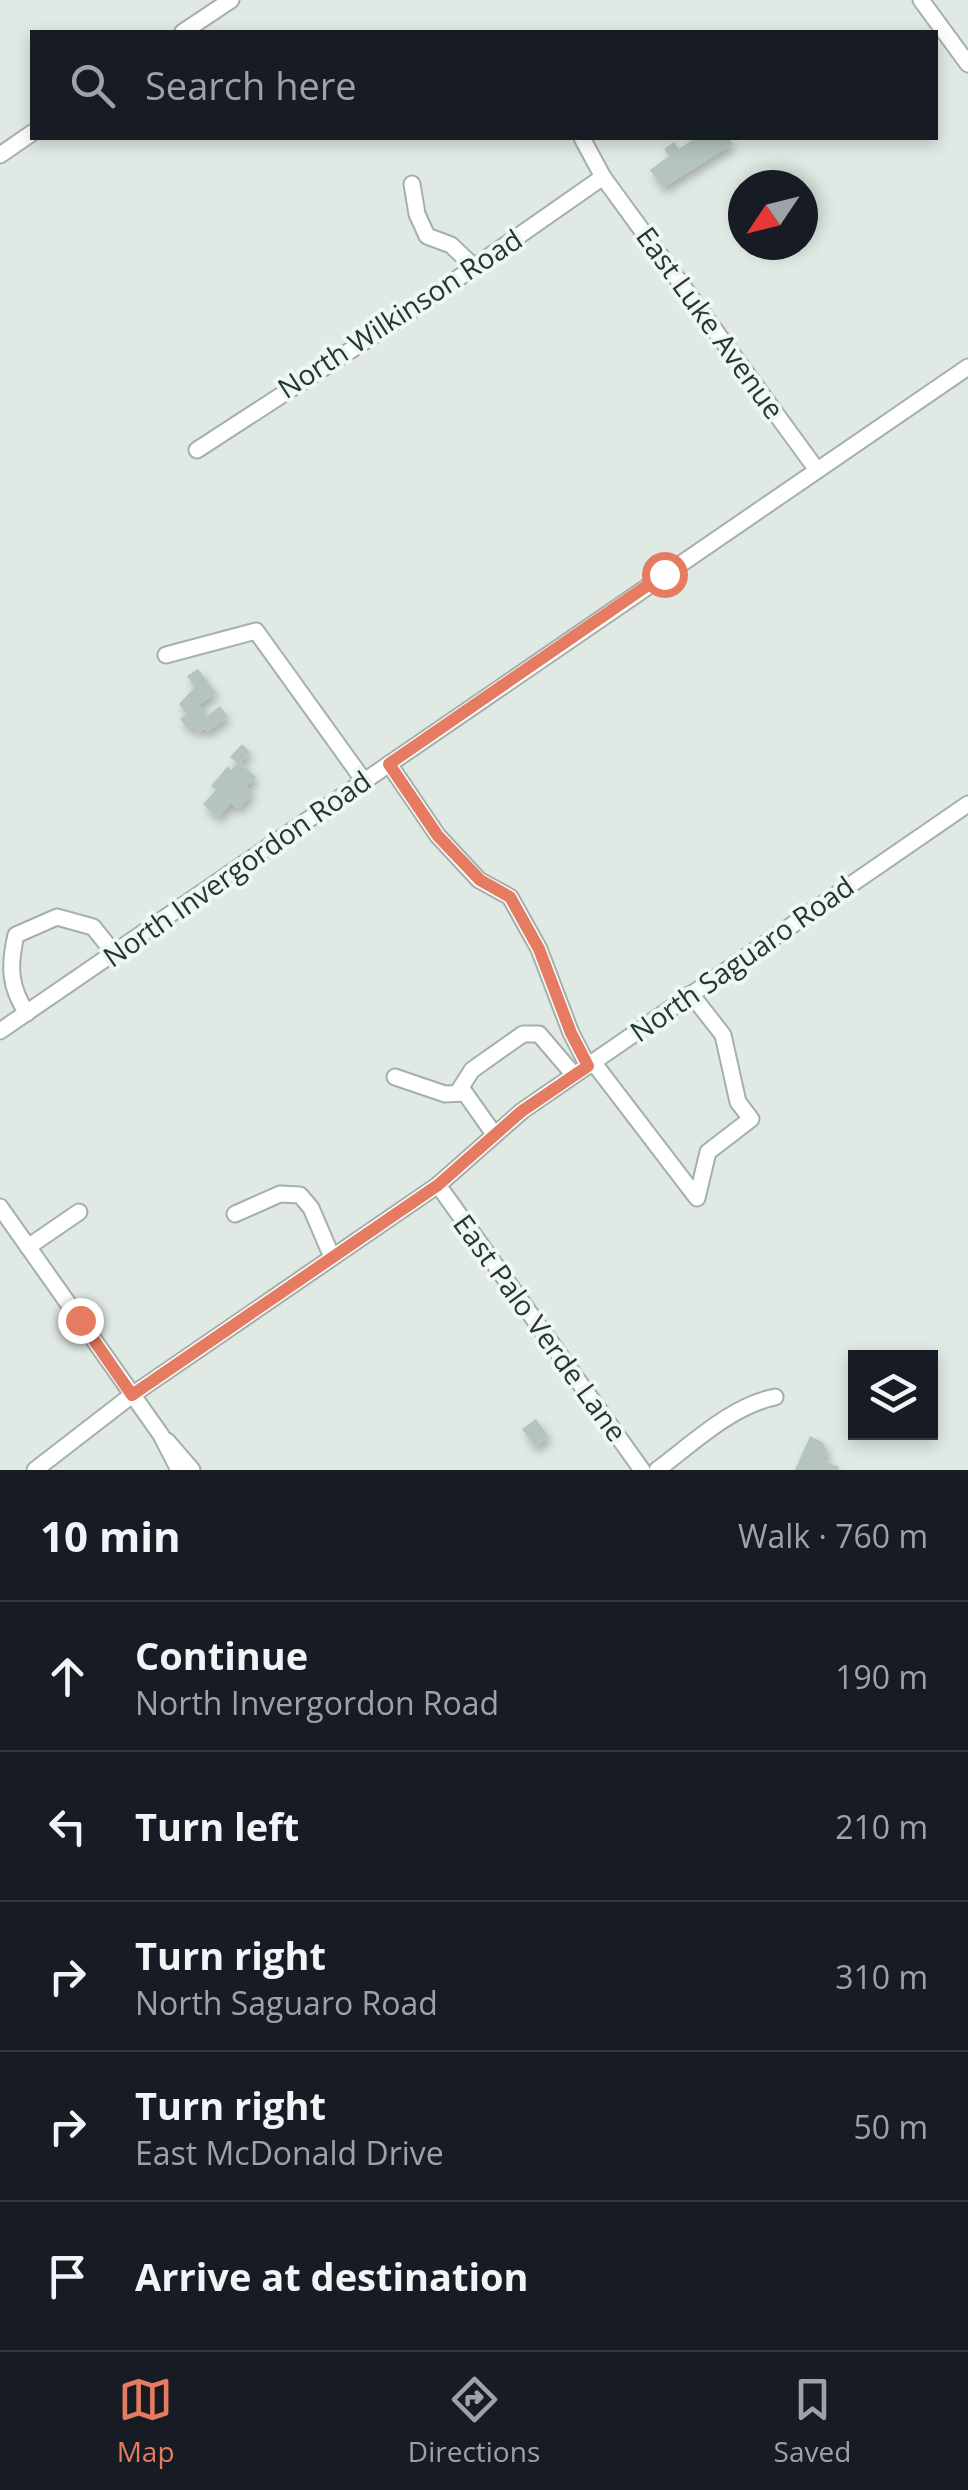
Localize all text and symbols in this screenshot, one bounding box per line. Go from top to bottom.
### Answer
search box [30,30,938,140]
icon: search [65,58,120,113]
text: Search here [145,59,357,111]
north arrow [728,170,818,260]
street label: East Luke Avenue [628,219,793,426]
street label: North Wilkinson Road [270,220,529,406]
route start [642,552,688,598]
street label: North Invergordon Road [95,761,378,975]
street label: North Saguaro Road [622,867,861,1050]
street label: East Palo Verde Lane [445,1206,636,1449]
route end [58,1298,104,1344]
map controls [848,1350,938,1440]
button: layers [848,1350,938,1440]
text: 10 min [40,1507,181,1564]
text: Walk · 760 m [738,1514,928,1557]
text: Continue [135,1629,308,1681]
icon: ahead [40,1649,95,1704]
text: 190 m [835,1655,928,1698]
text: North Invergordon Road [135,1681,499,1724]
icon: left [40,1799,95,1854]
text: Turn left [135,1800,299,1852]
text: 210 m [835,1805,928,1848]
text: Turn right [135,1929,326,1981]
icon: right [40,1949,95,2004]
text: 310 m [835,1955,928,1998]
text: North Saguaro Road [135,1981,438,2024]
text: Turn right [135,2079,326,2131]
icon: right [40,2099,95,2154]
text: 50 m [853,2105,928,2148]
text: East McDonald Drive [135,2131,444,2174]
icon: arrive [40,2249,95,2304]
text: Arrive at destination [135,2250,529,2302]
tab: Map [117,2372,175,2470]
tab: Directions [408,2372,540,2470]
tab: Saved [774,2372,851,2470]

